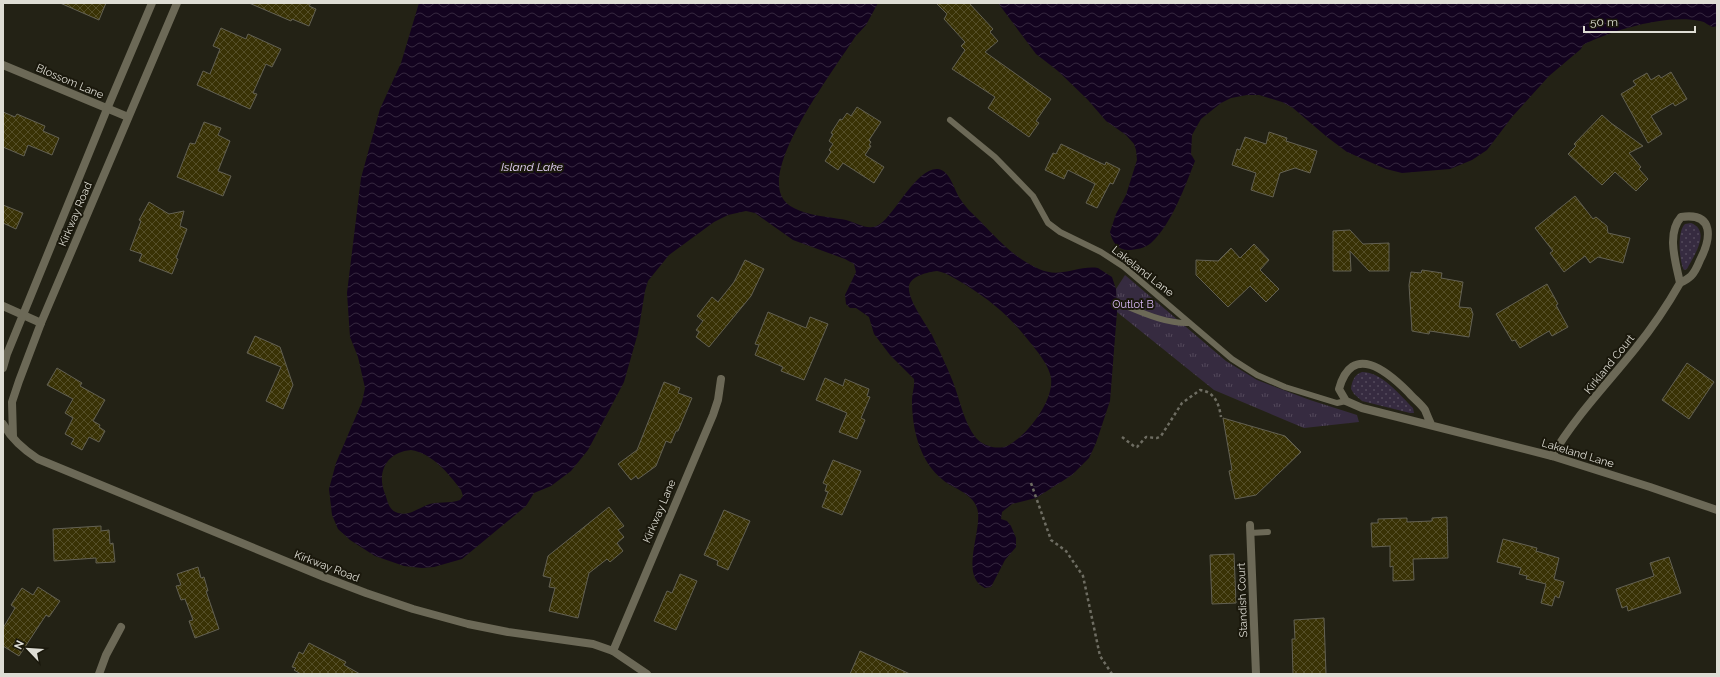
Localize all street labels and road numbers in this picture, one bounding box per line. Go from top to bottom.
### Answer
street label: Blossom Lane [34,61,106,102]
street label: Kirkway Road [56,180,95,248]
street label: Lakeland Lane [1109,243,1177,300]
street label: Kirkland Court [1582,332,1637,397]
street label: Lakeland Lane [1540,436,1616,471]
street label: Kirkway Lane [640,477,679,545]
street label: Kirkway Road [292,548,361,585]
street label: Standish Court [1235,562,1250,637]

